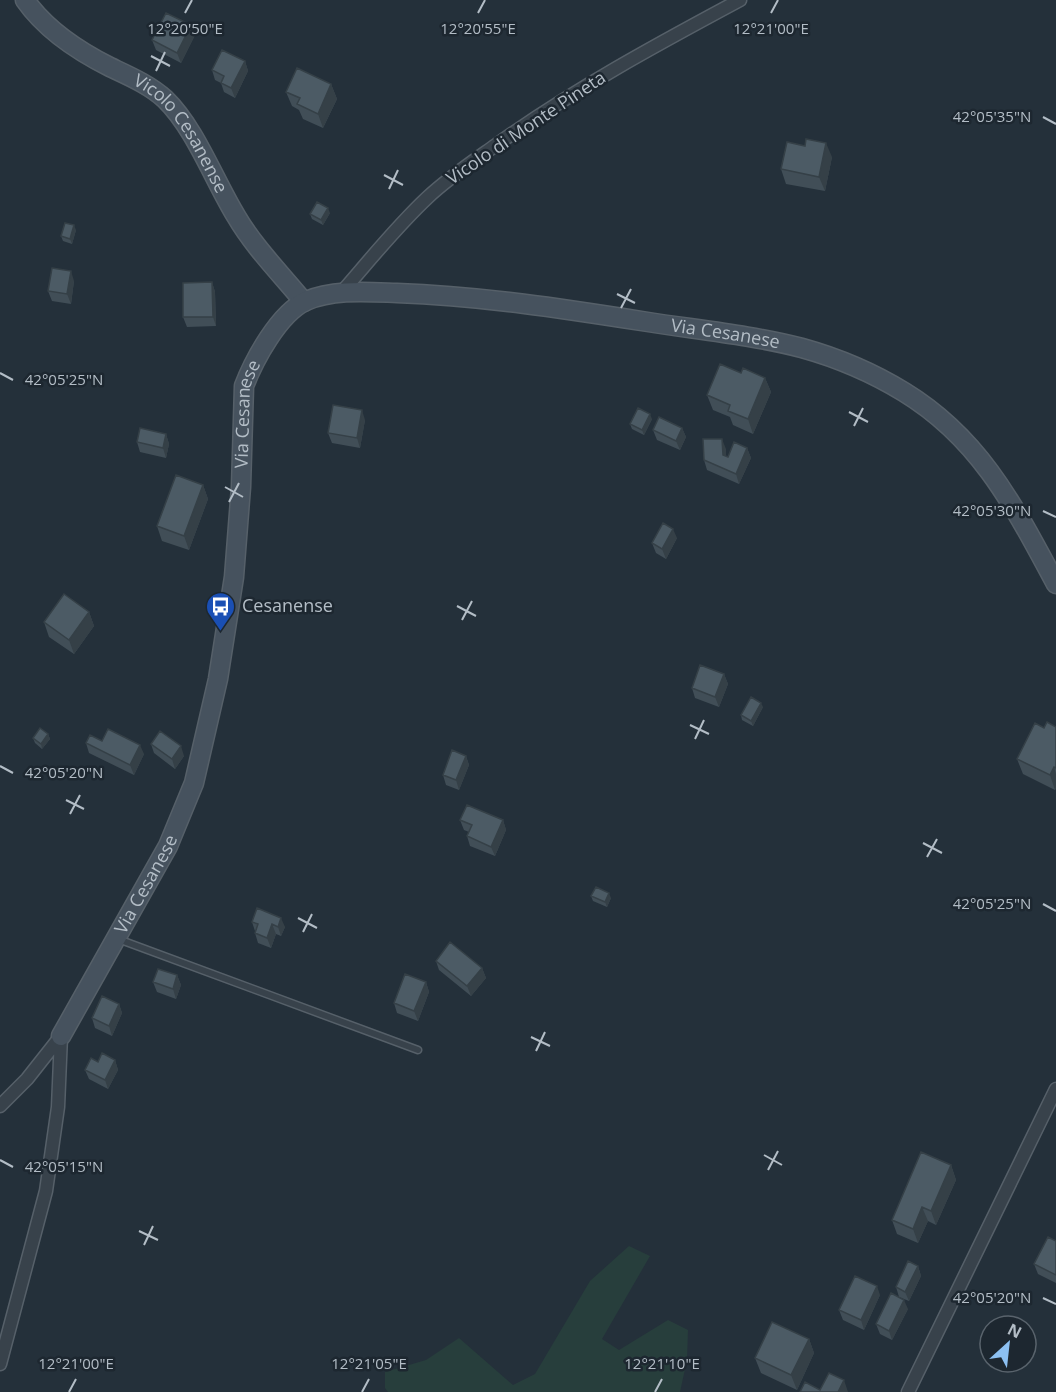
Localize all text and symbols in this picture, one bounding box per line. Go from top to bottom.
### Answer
text: 12°20'50"E [147,18,223,38]
text: 12°20'55"E [440,18,516,38]
text: 12°21'00"E [733,18,809,38]
street label: Vicolo di Monte Pineta [441,65,610,189]
street label: Vicolo Cesanense [130,68,234,197]
text: 42°05'35"N [953,106,1031,126]
street label: Via Cesanese [669,313,782,353]
street label: Via Cesanese [229,355,265,469]
text: 42°05'25"N [25,369,103,389]
text: 42°05'30"N [953,500,1031,520]
bus stop icon: Cesanense [205,590,237,632]
place label: Cesanense [242,593,333,617]
text: 42°05'20"N [25,762,103,782]
street label: Via Cesanese [108,831,182,938]
text: 42°05'25"N [953,893,1031,913]
text: 42°05'15"N [25,1156,103,1176]
text: 42°05'20"N [953,1287,1031,1307]
north arrow [978,1314,1038,1374]
text: N [1004,1318,1026,1343]
text: 12°21'00"E [38,1353,114,1373]
text: 12°21'05"E [331,1353,407,1373]
text: 12°21'10"E [624,1353,700,1373]

